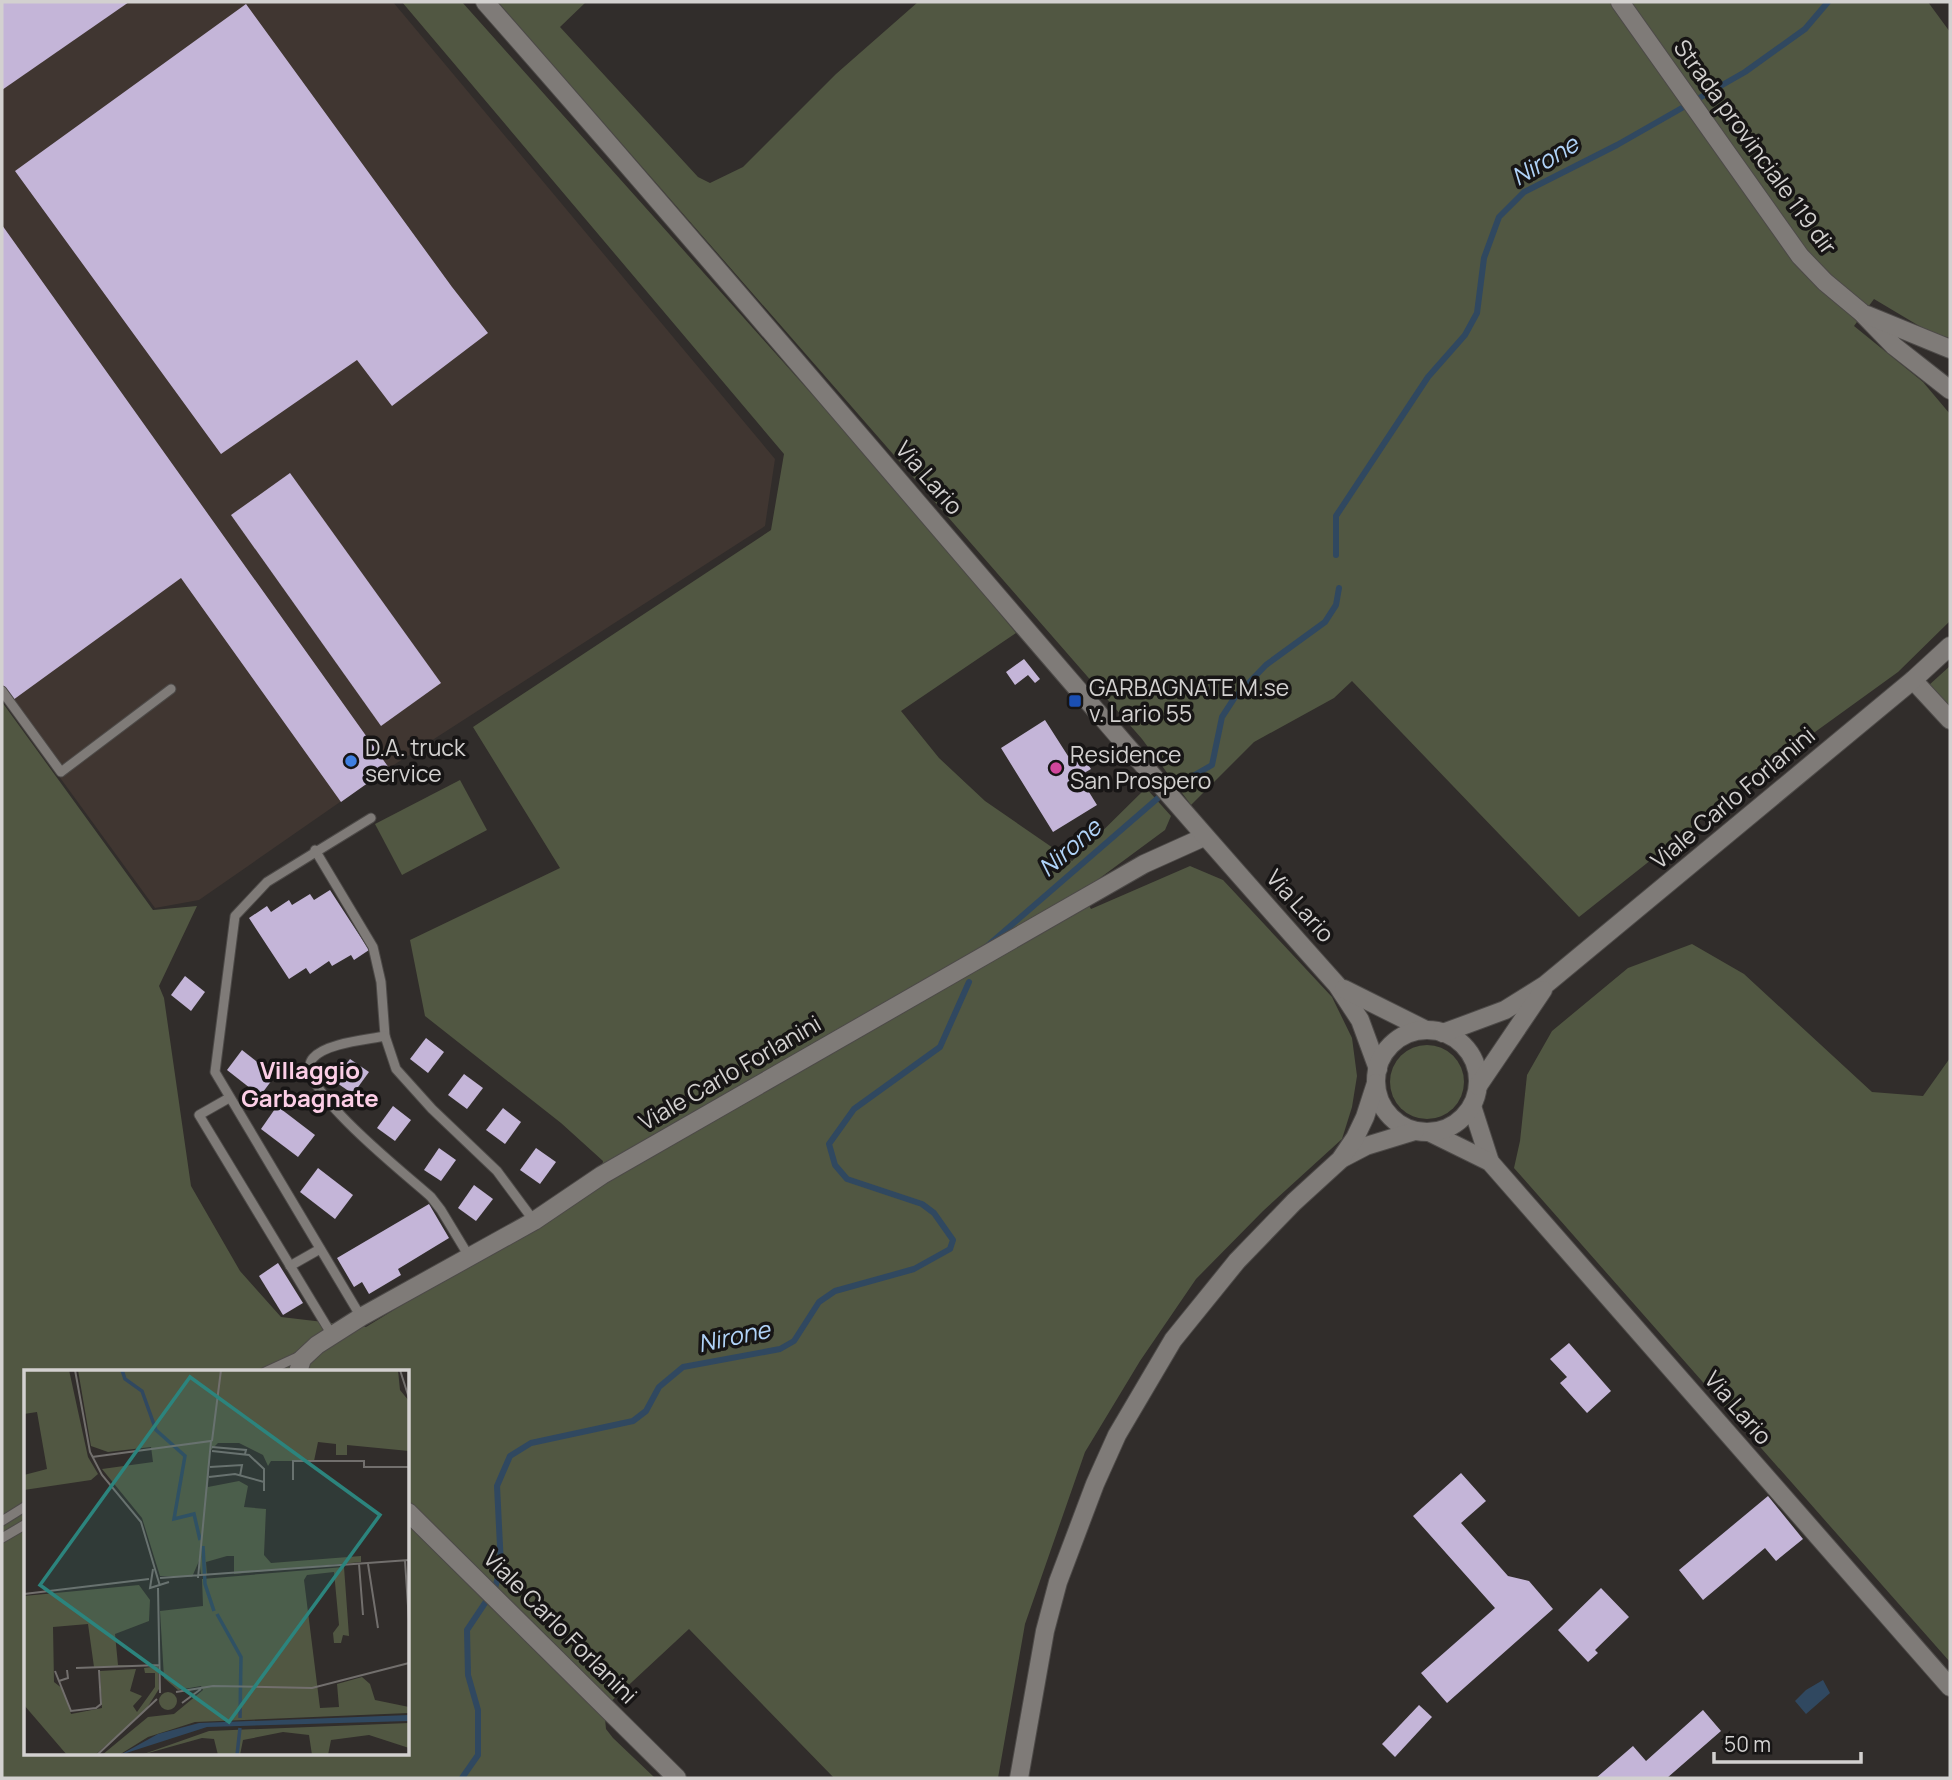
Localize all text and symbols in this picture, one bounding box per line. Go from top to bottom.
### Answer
street label: Strada provinciale 119 dir [1667,32,1845,260]
water label: Nirone [1505,126,1586,193]
street label: Via Lario [889,434,971,521]
place label: GARBAGNATE M.se v. Lario 55 [1089,671,1289,729]
marker: GARBAGNATE M.se v. Lario 55 [1067,693,1083,709]
street label: Viale Carlo Forlanini [1643,719,1821,876]
place label: D.A. truck service [365,731,466,789]
place label: Residence San Prospero [1070,738,1211,796]
marker: D.A. truck service [343,753,359,769]
marker: Residence San Prospero [1048,760,1064,776]
water label: Nirone [1031,809,1109,883]
street label: Via Lario [1259,862,1342,949]
street label: Viale Carlo Forlanini [633,1007,826,1137]
district label: Villaggio Garbagnate [241,1053,379,1114]
water label: Nirone [695,1311,775,1359]
street label: Via Lario [1698,1364,1780,1451]
inset map [24,1370,410,1756]
street label: Viale Carlo Forlanini [477,1542,645,1710]
scale bar [1714,1720,1861,1764]
text: 50 m [1724,1730,1771,1758]

